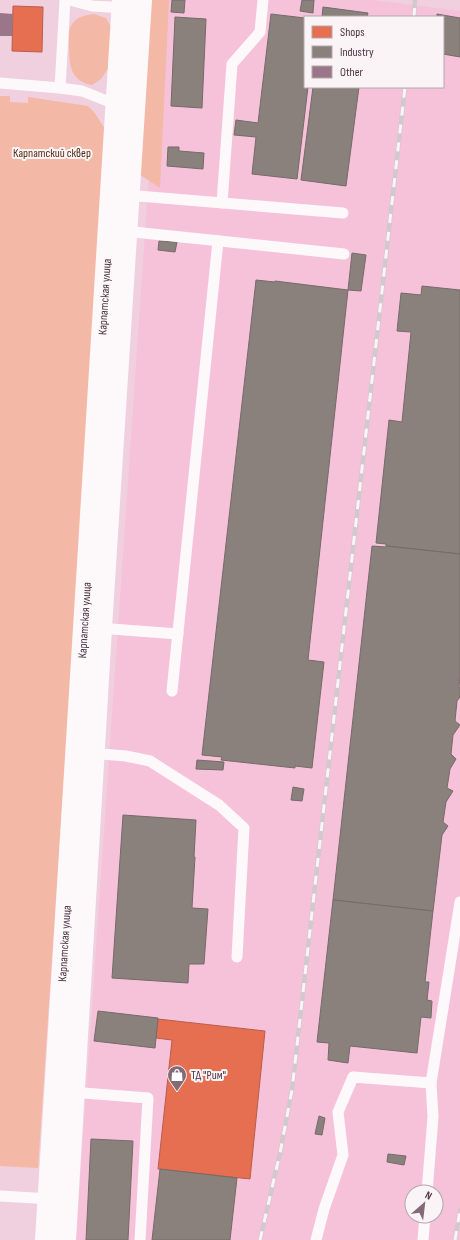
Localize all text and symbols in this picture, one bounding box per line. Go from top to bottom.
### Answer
legend [304,16,444,88]
text: Shops [340,25,365,40]
text: Industry [340,45,374,60]
text: Other [340,65,364,80]
park label: Карпатский сквер [13,146,91,161]
street label: Карпатская улица [95,258,115,335]
street label: Карпатская улица [75,581,95,659]
street label: Карпатская улица [55,905,75,982]
shop icon: ТД "Рим" [166,1064,188,1092]
place label: ТД "Рим" [191,1068,226,1083]
north arrow [404,1184,444,1224]
text: N [423,1188,434,1203]

